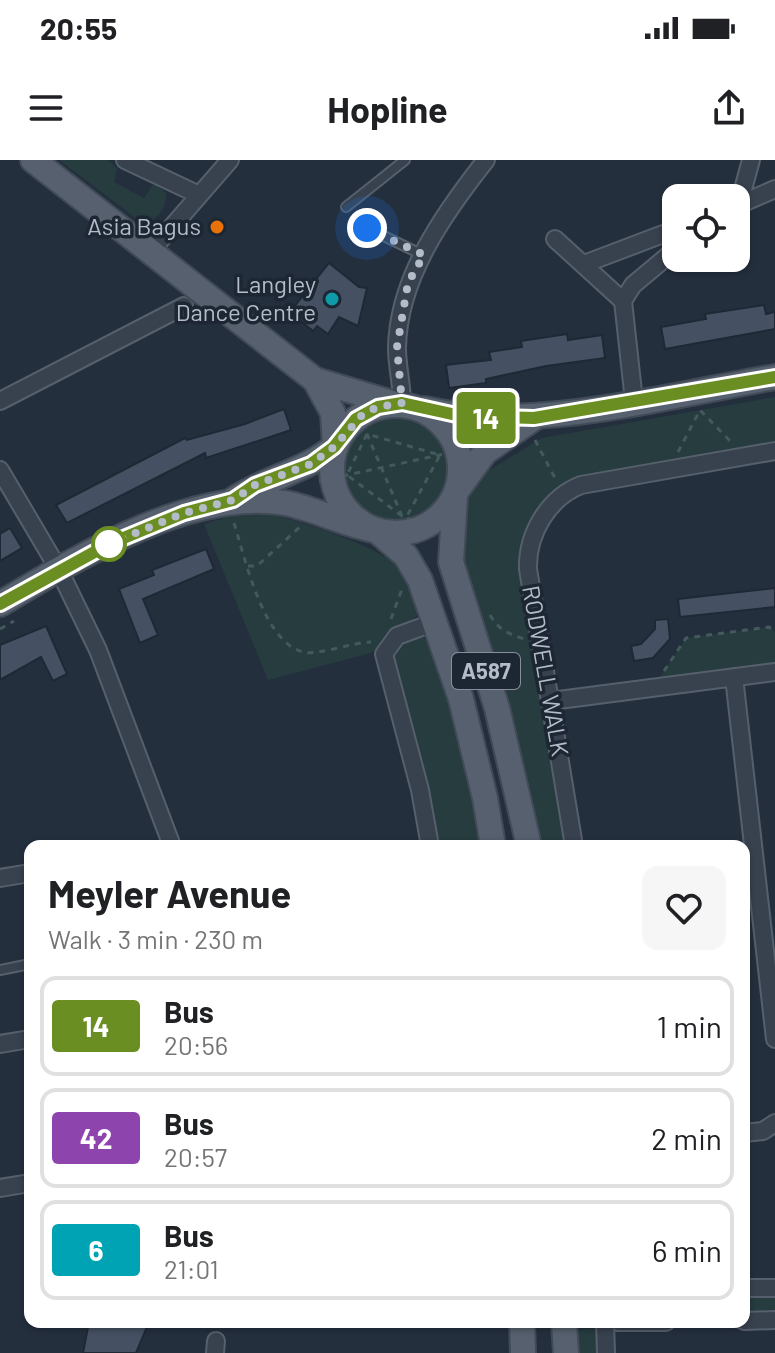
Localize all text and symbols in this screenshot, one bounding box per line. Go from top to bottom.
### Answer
text: 20:55 [40,10,117,46]
icon: menu [24,86,68,130]
icon: share [707,86,751,130]
text: Hopline [327,87,448,130]
map controls [662,184,750,272]
button: locate [662,184,750,272]
your location [347,208,387,248]
place label: Asia Bagus [87,211,201,240]
marker: Asia Bagus [208,218,226,236]
place label: Langley Dance Centre [176,269,316,326]
marker: Langley Dance Centre [323,290,341,308]
line badge: 14 [450,392,522,444]
text: 14 [473,401,499,435]
unlabelled marker [92,527,126,561]
street label: RODWELL WALK [517,583,576,759]
road number: A587 [452,653,520,689]
button: heart [642,866,726,950]
text: Meyler Avenue [48,870,291,916]
text: Walk · 3 min · 230 m [48,923,263,954]
text: Bus [164,993,214,1029]
text: 1 min [657,1008,722,1044]
text: 14 [83,1009,109,1043]
text: 20:56 [164,1029,228,1060]
text: Bus [164,1105,214,1141]
text: 2 min [651,1120,722,1156]
text: 42 [80,1121,112,1155]
text: 20:57 [164,1141,227,1172]
text: Bus [164,1217,214,1253]
text: 6 min [652,1232,722,1268]
text: 6 [88,1233,104,1267]
text: 21:01 [164,1253,219,1284]

